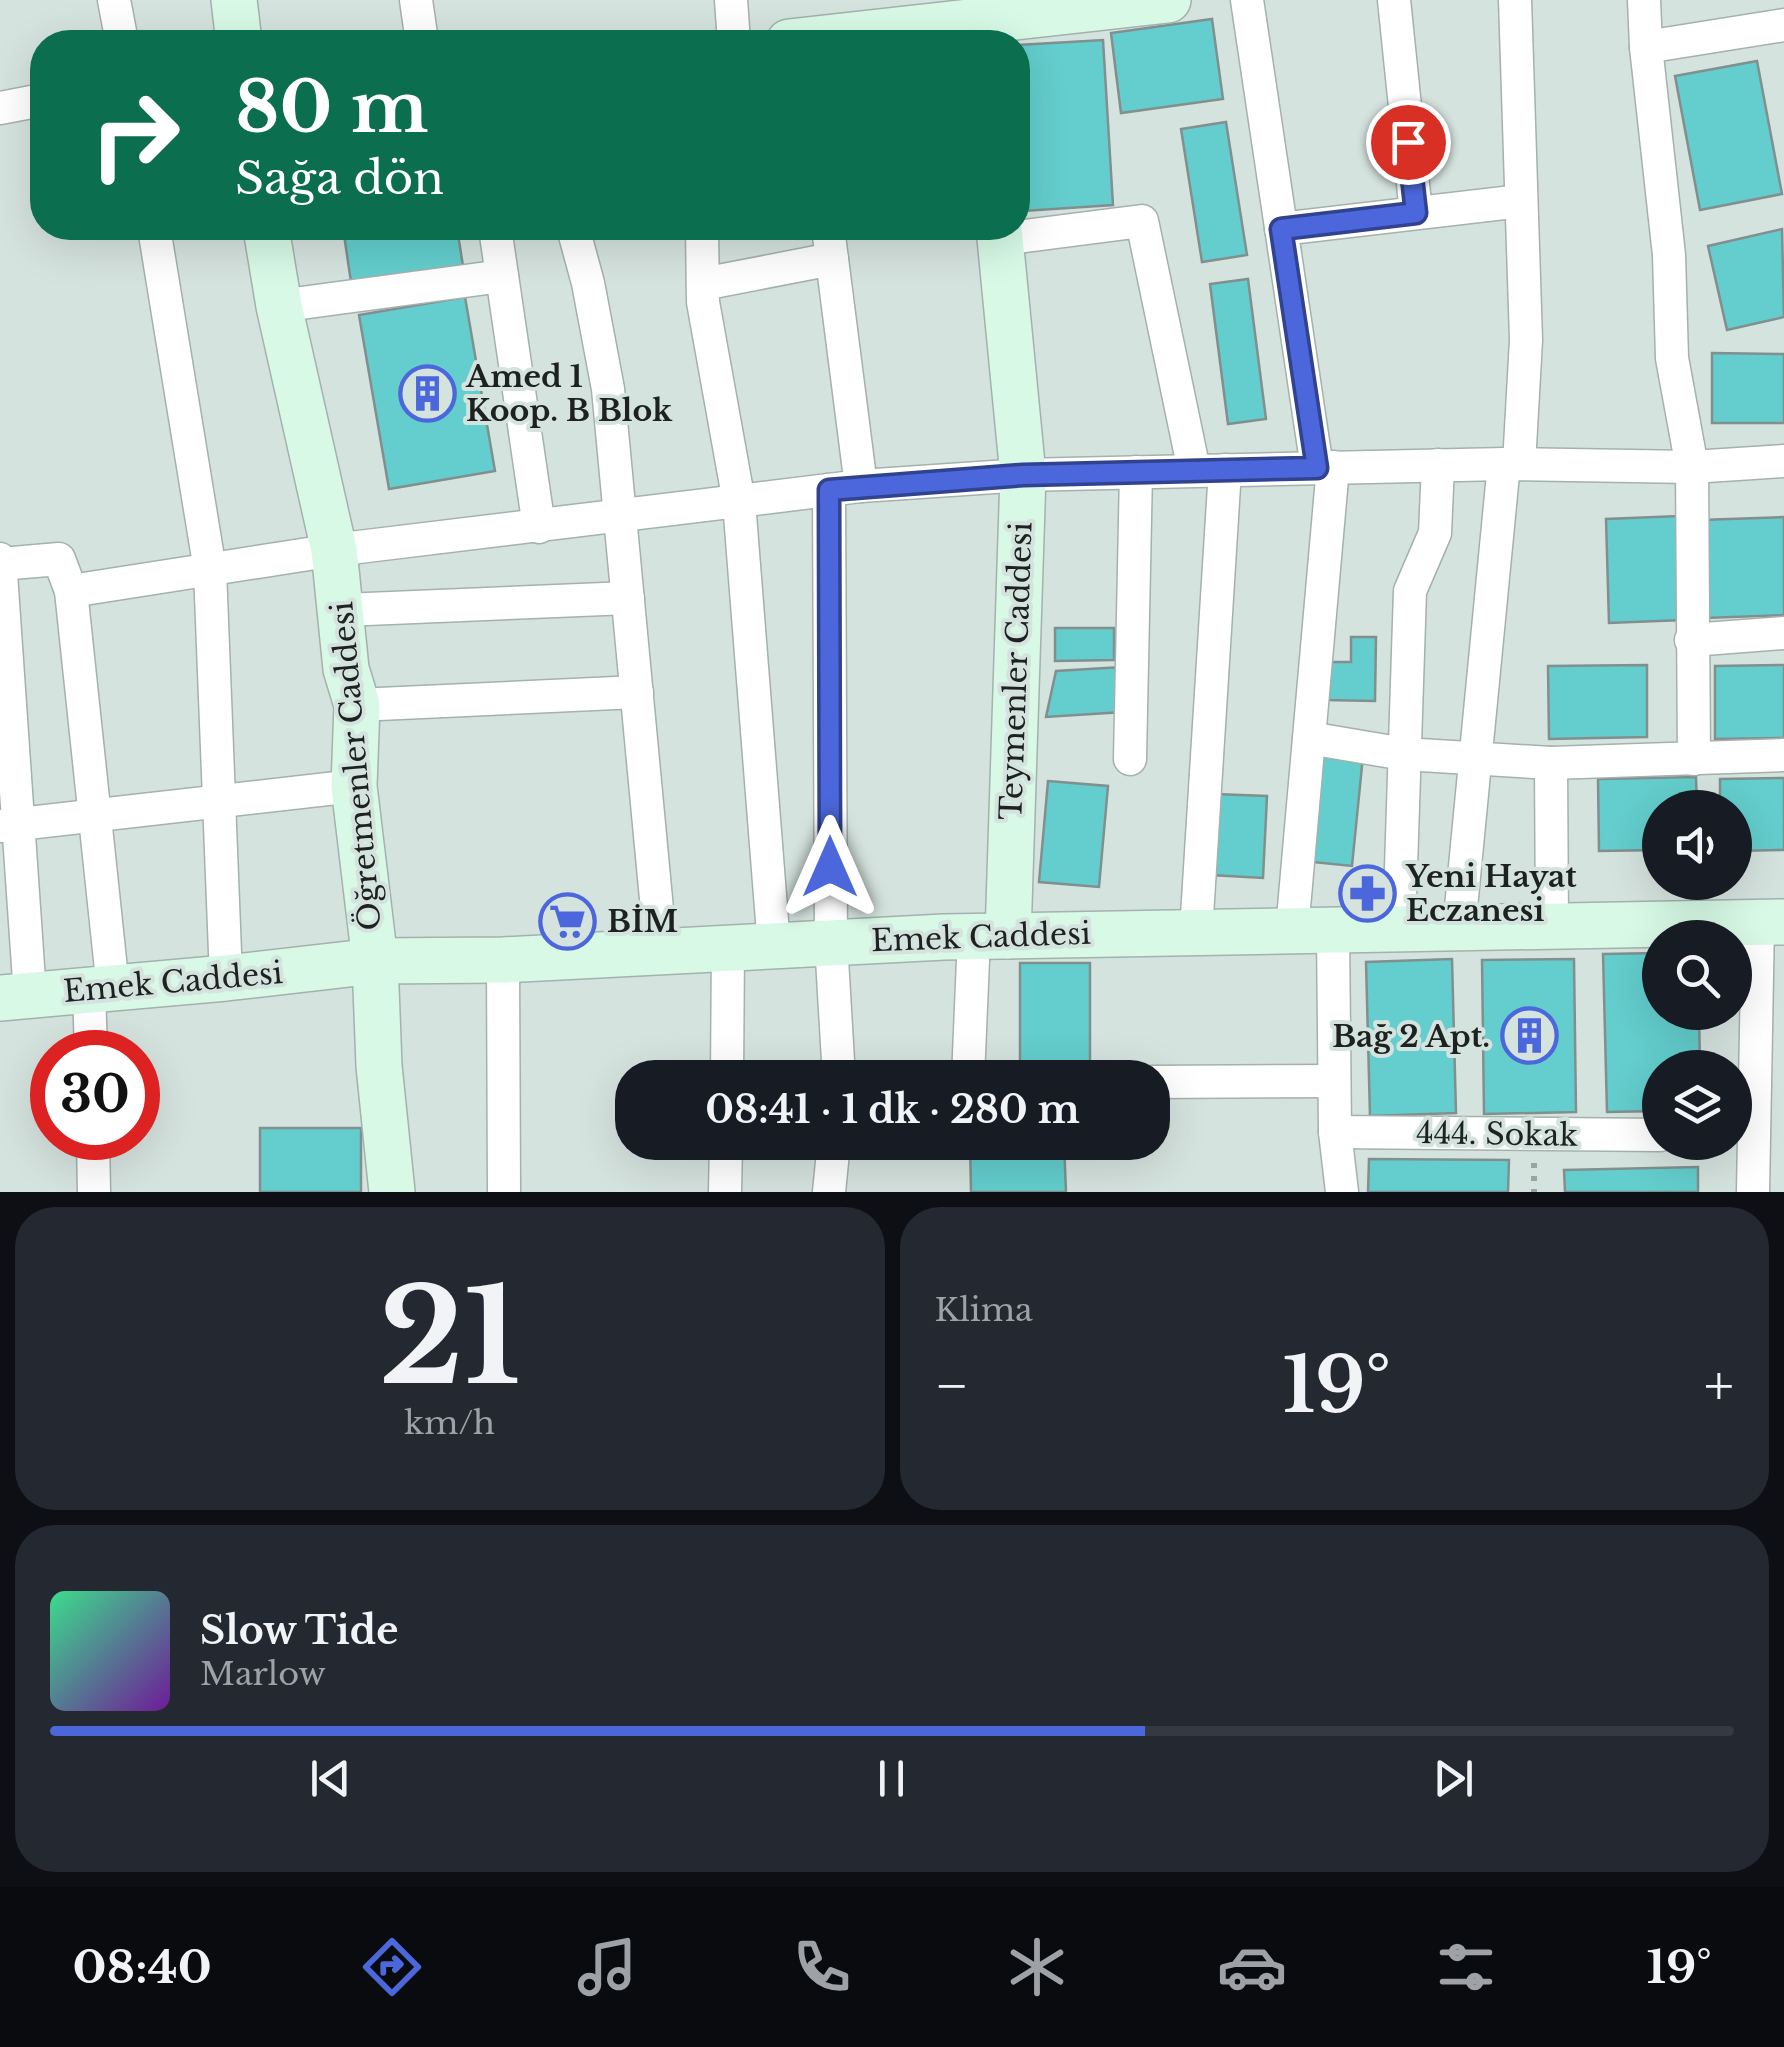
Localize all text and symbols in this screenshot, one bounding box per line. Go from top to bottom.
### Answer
text: 80 m [235,64,428,151]
icon: right [70,70,200,200]
pin [1366,100,1451,185]
icon: arrive [1381,115,1436,170]
text: Sağa dön [235,150,444,206]
place label: Amed 1 Koop. B Blok [465,358,673,429]
building icon: Amed 1 Koop. B Blok [397,363,457,423]
street label: Teymenler Caddesi [992,521,1040,821]
street label: Öğretmenler Caddesi [323,600,389,932]
map controls [1642,790,1752,1160]
button: sound [1642,790,1752,900]
position arrow [778,815,882,919]
place label: Yeni Hayat Eczanesi [1405,858,1577,929]
pharmacy icon: Yeni Hayat Eczanesi [1337,863,1397,923]
supermarket icon: BİM [538,891,598,951]
place label: BİM [607,903,678,940]
street label: Emek Caddesi [870,915,1092,959]
button: search [1642,920,1752,1030]
street label: Emek Caddesi [62,954,284,1010]
building icon: Bağ 2 Apt. [1499,1006,1559,1066]
place label: Bağ 2 Apt. [1332,1018,1490,1055]
speed limit sign: 30 [30,1030,160,1160]
button: layers [1642,1050,1752,1160]
text: 08:41 · 1 dk · 280 m [705,1086,1080,1133]
street label: 444. Sokak [1416,1114,1579,1154]
text: 21 [379,1257,520,1418]
text: Klima [935,1290,1033,1330]
text: 19° [1282,1339,1391,1432]
text: − [935,1352,969,1420]
text: + [1704,1352,1734,1420]
text: km/h [404,1403,495,1443]
text: Slow Tide [200,1607,398,1654]
text: Marlow [200,1654,326,1694]
icon: previous [303,1751,358,1806]
icon: pause [864,1751,919,1806]
icon: next [1426,1751,1481,1806]
icon: directions [357,1932,427,2002]
icon: music [572,1932,642,2002]
icon: phone [787,1932,857,2002]
icon: climate [1002,1932,1072,2002]
icon: car [1217,1932,1287,2002]
icon: filters [1431,1932,1501,2002]
text: 08:40 [72,1939,212,1995]
text: 19° [1646,1939,1711,1995]

